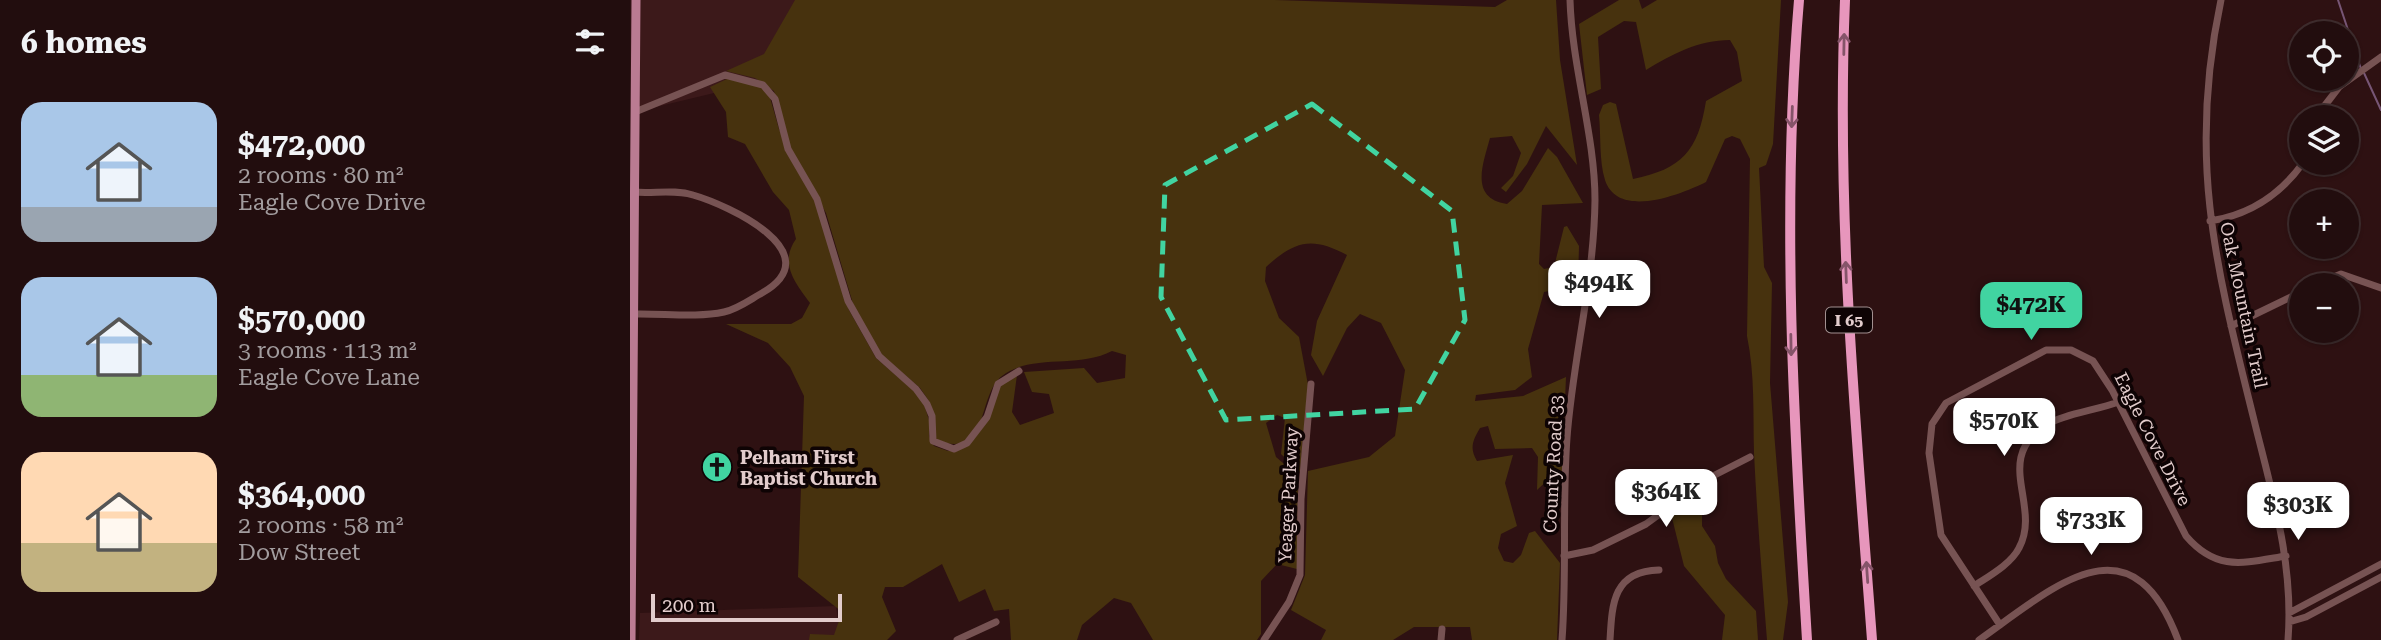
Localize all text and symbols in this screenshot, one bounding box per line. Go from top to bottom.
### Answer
map controls [2289,21,2359,343]
button: locate [2289,21,2359,91]
icon: filters [571,23,609,61]
text: 6 homes [21,25,147,60]
one-way arrow [1837,33,1851,56]
one-way arrow [1786,105,1799,128]
button: layers [2289,105,2359,175]
text: $472,000 [238,127,365,162]
icon: home [77,130,161,214]
text: 2 rooms · 80 m² [238,162,404,189]
text: Eagle Cove Drive [238,189,426,216]
button: + [2289,189,2359,259]
street label: Oak Mountain Trail [2216,220,2272,390]
pin: $494K [1550,260,1648,320]
one-way arrow [1840,260,1853,283]
text: $494K [1564,269,1634,296]
button: − [2289,273,2359,343]
pin: $472K [1982,282,2080,342]
text: $472K [1996,291,2066,318]
text: $570,000 [238,302,365,337]
icon: home [77,305,161,389]
road number: I 65 [1826,308,1872,332]
one-way arrow [1784,333,1798,356]
text: 3 rooms · 113 m² [238,337,416,364]
text: Eagle Cove Lane [238,364,420,391]
street label: Eagle Cove Drive [2110,369,2196,509]
street label: County Road 33 [1539,395,1567,533]
pin: $570K [1955,398,2053,458]
text: $570K [1969,407,2039,434]
street label: Yeager Parkway [1274,426,1302,564]
place label: Pelham First Baptist Church [740,447,877,489]
church icon: Pelham First Baptist Church [700,450,734,484]
pin: $364K [1617,470,1715,529]
text: $364,000 [238,477,365,512]
text: $364K [1631,478,1701,505]
icon: home [77,480,161,564]
pin: $303K [2249,482,2347,542]
text: $303K [2263,491,2333,518]
pin: $733K [2042,498,2140,557]
text: $733K [2056,506,2126,533]
text: 2 rooms · 58 m² [238,512,404,539]
text: Dow Street [238,539,360,566]
one-way arrow [1860,561,1873,584]
scale bar [651,591,842,623]
text: 200 m [662,594,716,617]

